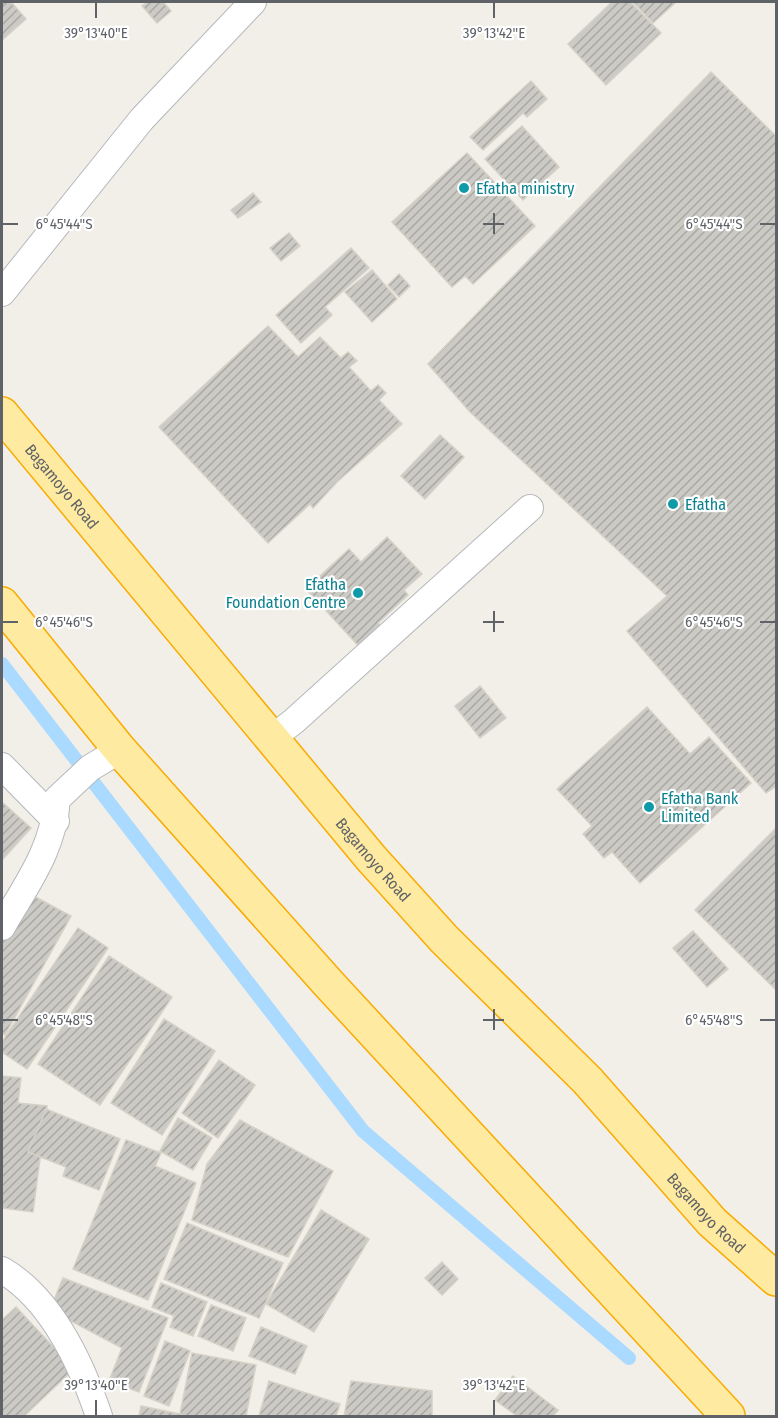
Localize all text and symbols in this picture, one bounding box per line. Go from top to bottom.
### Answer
text: 39°13'40"E [64,24,128,42]
text: 39°13'42"E [463,24,525,42]
place label: Efatha ministry [476,179,575,198]
marker: Efatha ministry [457,181,471,195]
text: 6°45'44"S [35,215,93,233]
text: 6°45'44"S [685,215,743,233]
street label: Bagamoyo Road [21,440,102,533]
place label: Efatha [685,495,726,514]
marker: Efatha [666,497,680,511]
place label: Efatha Foundation Centre [226,575,346,612]
marker: Efatha Foundation Centre [351,586,365,600]
text: 6°45'46"S [35,613,93,631]
text: 6°45'46"S [685,613,743,631]
place label: Efatha Bank Limited [661,789,739,826]
marker: Efatha Bank Limited [642,800,656,814]
street label: Bagamoyo Road [332,814,415,906]
text: 6°45'48"S [35,1011,93,1029]
text: 6°45'48"S [685,1011,743,1029]
street label: Bagamoyo Road [663,1169,749,1257]
text: 39°13'40"E [64,1376,128,1394]
text: 39°13'42"E [463,1376,525,1394]

